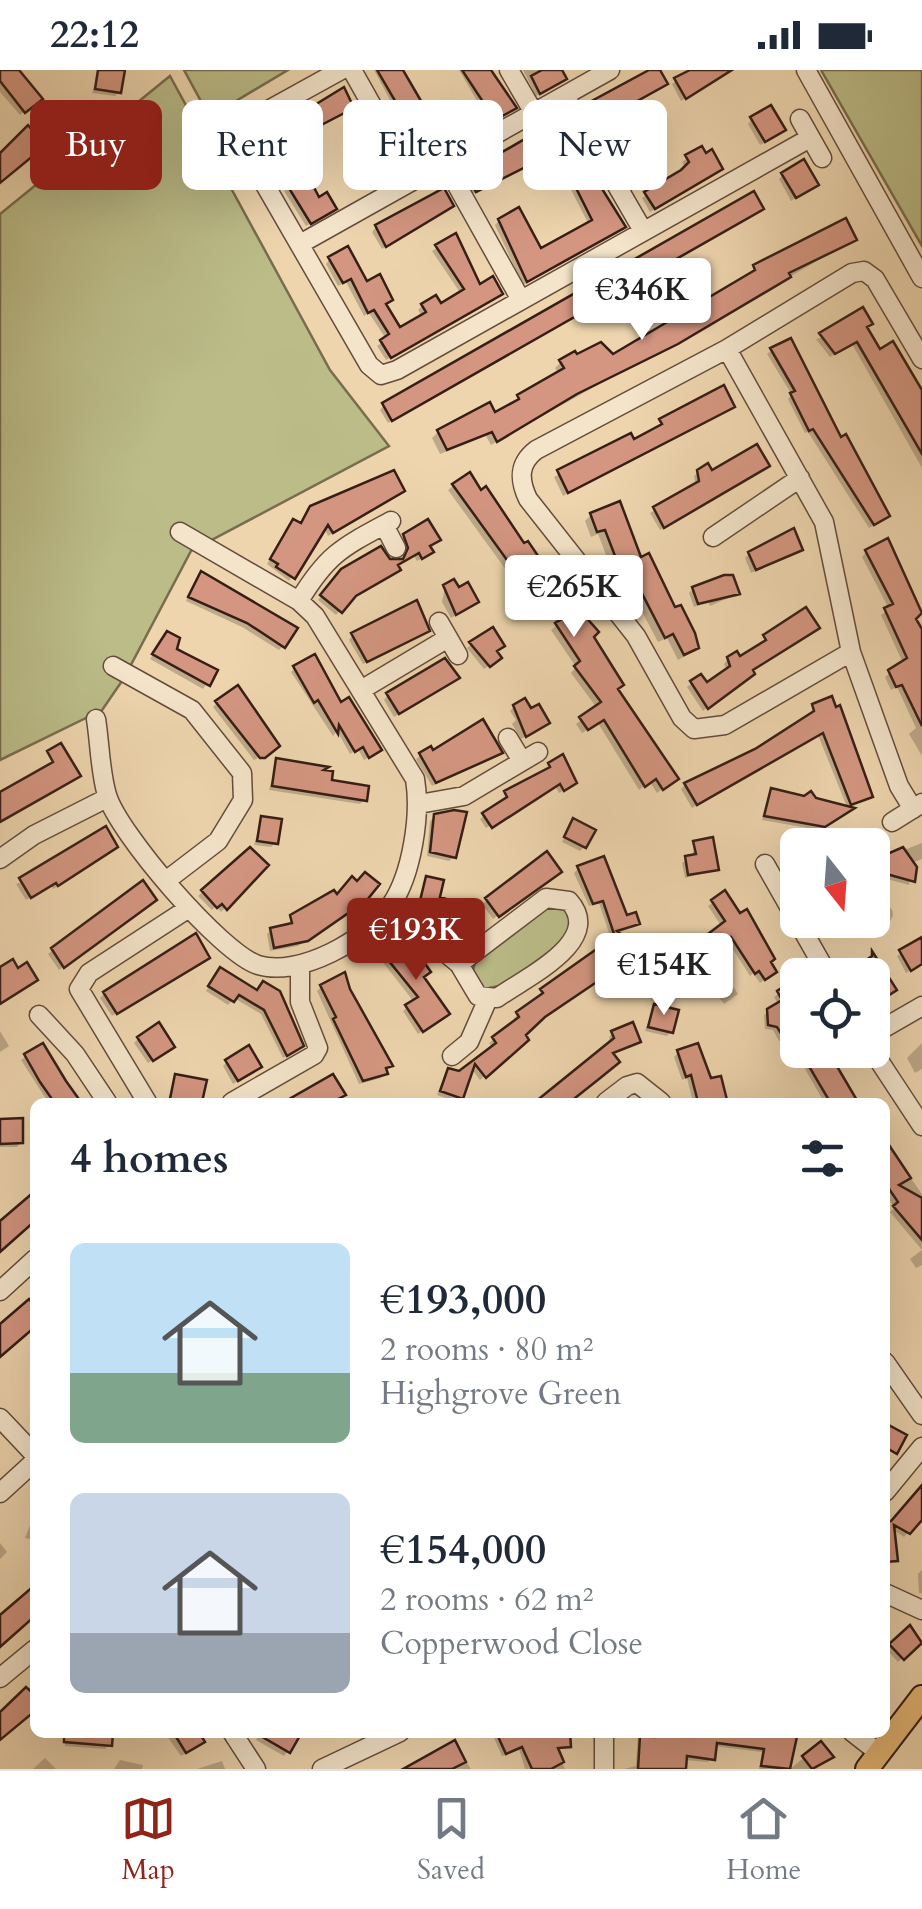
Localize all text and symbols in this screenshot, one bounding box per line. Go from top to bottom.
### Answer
text: 22:12 [50,9,139,61]
chip: Buy [30,100,162,190]
chip: Rent [182,100,323,190]
chip: Filters [343,100,503,190]
chip: New [523,100,667,190]
pin: €346K [572,258,712,343]
text: €346K [595,268,689,312]
pin: €265K [504,555,644,640]
text: €265K [527,565,621,609]
north arrow [780,828,890,938]
map controls [780,828,890,1068]
pin: €193K [346,898,486,983]
text: €193K [369,908,463,952]
pin: €154K [594,933,734,1018]
text: €154K [617,943,711,987]
button: locate [780,958,890,1068]
text: 4 homes [70,1130,228,1187]
icon: filters [795,1131,850,1186]
text: €193,000 [380,1271,546,1328]
icon: home [150,1283,270,1403]
text: 2 rooms · 80 m² [380,1328,593,1372]
text: Highgrove Green [380,1372,622,1416]
text: €154,000 [380,1521,546,1578]
icon: home [150,1533,270,1653]
text: 2 rooms · 62 m² [380,1578,593,1622]
text: Copperwood Close [380,1622,643,1666]
tab: Map [121,1791,176,1889]
tab: Saved [417,1791,485,1889]
tab: Home [726,1791,801,1889]

